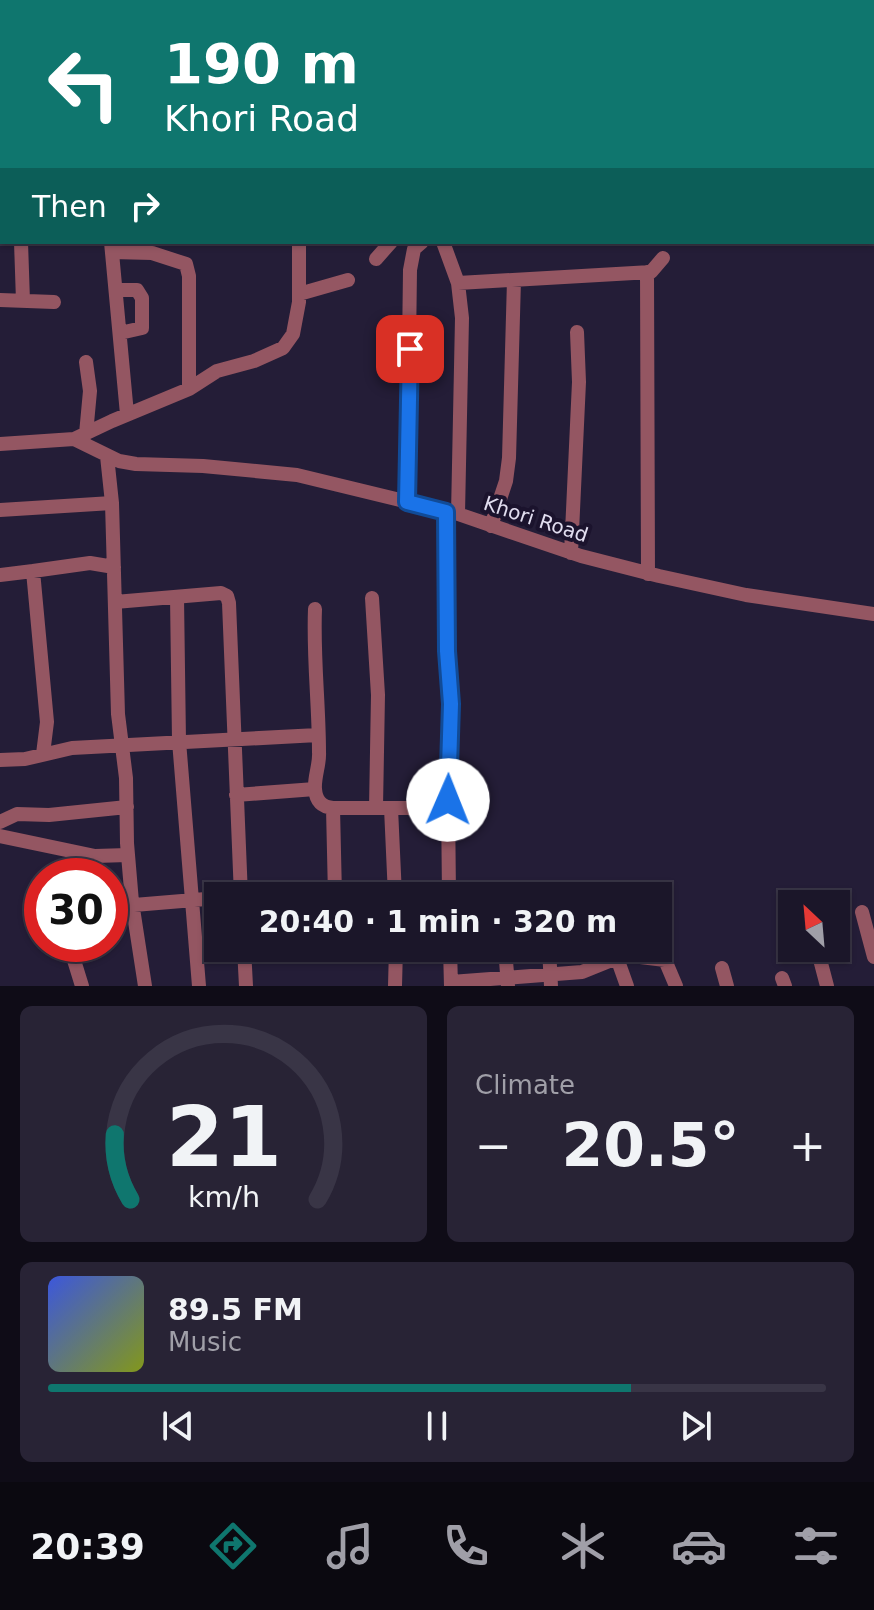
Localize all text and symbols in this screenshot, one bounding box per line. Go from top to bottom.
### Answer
text: 190 m [164,31,359,96]
icon: left [32,32,136,136]
text: Khori Road [164,98,359,139]
icon: right [123,184,167,228]
text: Then [32,189,107,224]
pin [376,315,444,383]
icon: arrive [388,327,432,371]
street label: Khori Road [481,491,591,547]
position arrow [406,758,490,842]
speed limit sign: 30 [24,858,128,962]
north arrow [778,890,850,962]
map controls [778,890,850,962]
text: 20:40 · 1 min · 320 m [259,904,617,939]
text: Climate [475,1070,575,1100]
text: 21 [166,1089,281,1186]
text: 20.5° [561,1110,740,1180]
text: − [475,1120,512,1171]
text: + [789,1120,826,1171]
text: km/h [187,1180,260,1214]
text: 89.5 FM [168,1292,303,1327]
text: Music [168,1327,242,1357]
icon: previous [156,1404,200,1448]
icon: pause [415,1404,459,1448]
icon: next [674,1404,718,1448]
icon: directions [205,1518,261,1574]
icon: music [322,1518,378,1574]
icon: phone [438,1518,494,1574]
icon: climate [555,1518,611,1574]
icon: car [671,1518,727,1574]
icon: filters [788,1518,844,1574]
text: 20:39 [30,1526,145,1567]

